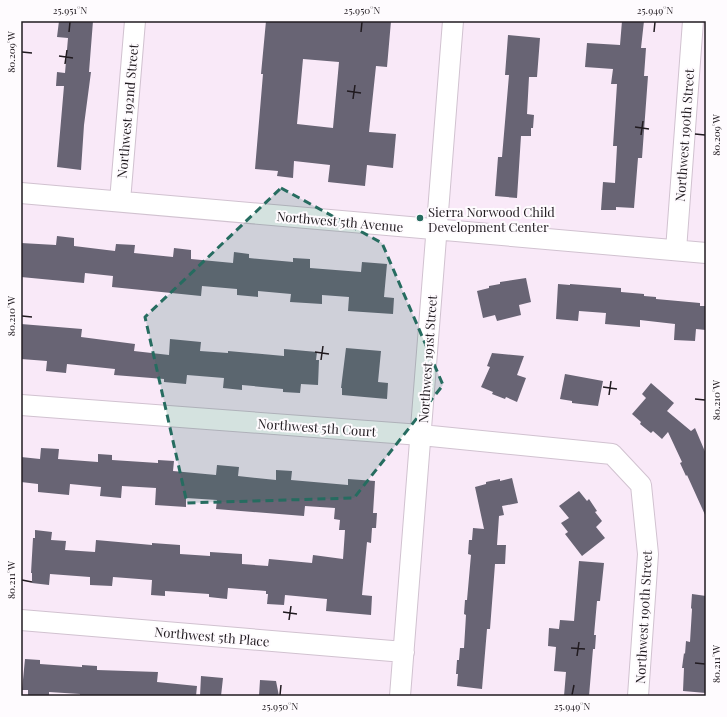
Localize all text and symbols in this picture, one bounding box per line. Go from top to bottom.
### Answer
text: 25.951°N [53,3,87,17]
text: 25.950°N [344,3,380,17]
text: 25.949°N [637,3,673,17]
text: 80.209°W [4,30,18,73]
street label: Northwest 192nd Street [113,43,141,179]
street label: Northwest 190th Street [671,67,697,202]
text: 80.209°W [709,113,723,156]
place label: Sierra Norwood Child Development Center [428,203,555,235]
street label: Northwest 5th Avenue [276,207,405,235]
marker: Sierra Norwood Child Development Center [415,213,425,223]
street label: Northwest 191st Street [414,294,440,424]
text: 80.210°W [4,295,18,336]
text: 80.210°W [709,379,723,420]
street label: Northwest 5th Court [257,414,377,440]
street label: Northwest 190th Street [631,550,655,684]
text: 80.211°W [4,560,18,599]
street label: Northwest 5th Place [154,623,271,650]
text: 80.211°W [709,644,723,683]
text: 25.950°N [262,699,298,713]
text: 25.949°N [554,699,590,713]

